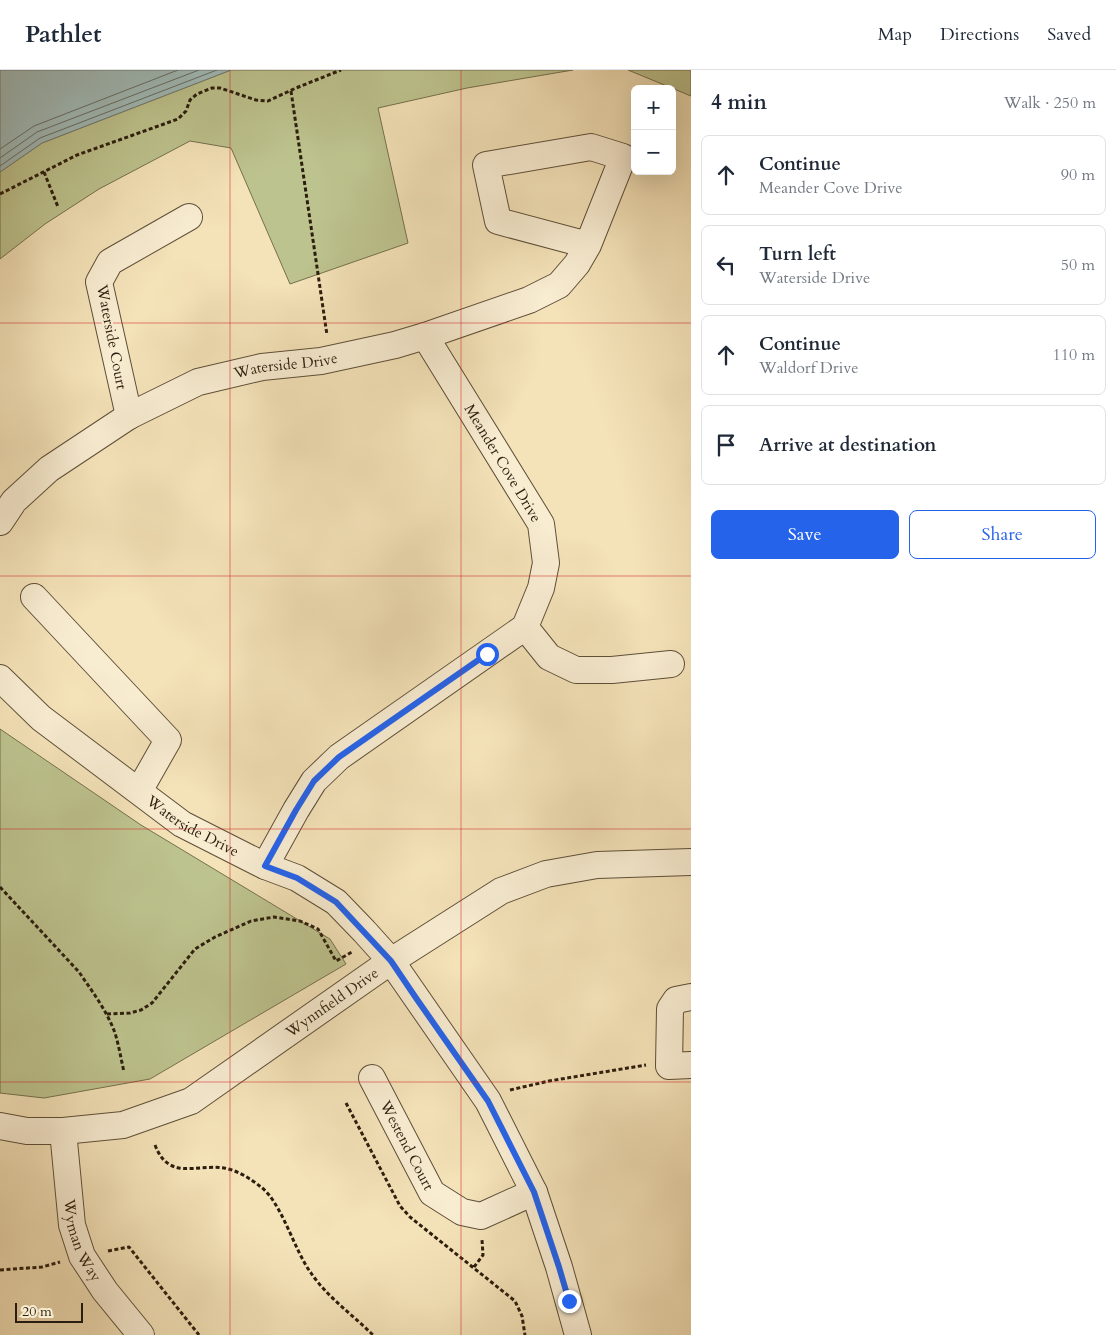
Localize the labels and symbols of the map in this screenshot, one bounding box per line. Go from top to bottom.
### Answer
street label: Waterside Court [92,282,132,391]
street label: Waterside Drive [231,348,340,383]
street label: Meander Cove Drive [460,400,546,526]
route start [476,643,499,666]
street label: Waterside Drive [142,790,243,861]
street label: Wynnfield Drive [281,963,383,1042]
street label: Westend Court [375,1096,439,1194]
street label: Wyman Way [59,1197,106,1285]
route end [558,1290,581,1313]
scale bar [15,1300,82,1323]

